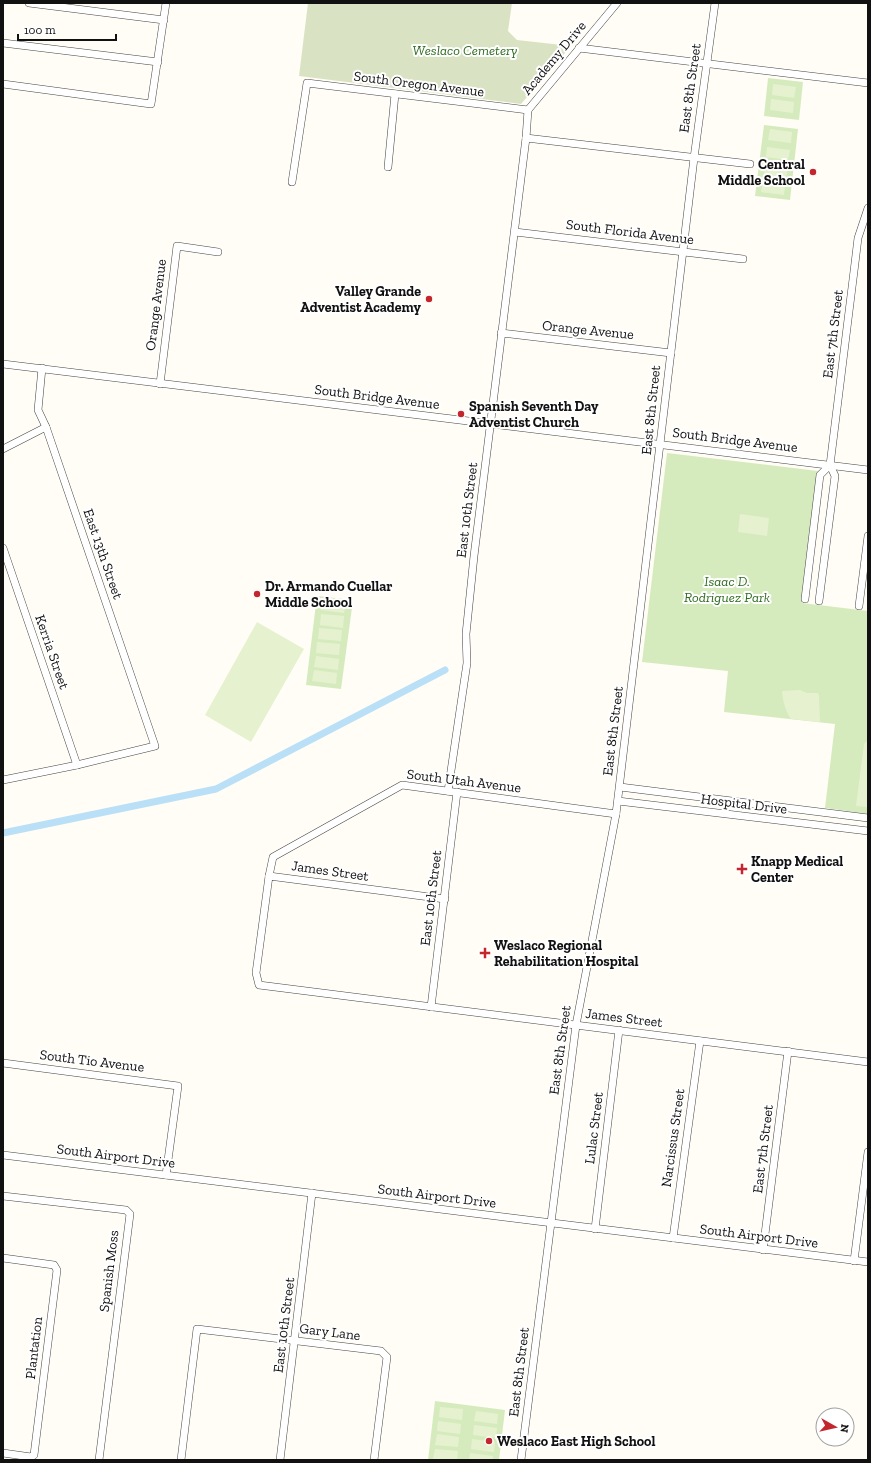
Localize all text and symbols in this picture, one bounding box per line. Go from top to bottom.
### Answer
scale bar [18,16,116,42]
street label: Academy Drive [518,17,590,98]
text: 100 m [24,23,56,37]
street label: East 8th Street [675,41,705,134]
park label: Weslaco Cemetery [413,42,518,59]
street label: South Oregon Avenue [353,68,486,100]
place label: Central Middle School [718,156,805,189]
marker: Central Middle School [808,167,818,177]
street label: South Florida Avenue [565,216,695,248]
street label: Orange Avenue [142,258,170,352]
place label: Valley Grande Adventist Academy [300,283,422,316]
street label: East 7th Street [819,288,847,379]
marker: Valley Grande Adventist Academy [424,294,434,304]
street label: Orange Avenue [541,317,635,343]
street label: East 8th Street [638,364,664,456]
street label: South Bridge Avenue [313,381,441,413]
place label: Spanish Seventh Day Adventist Church [469,398,599,431]
marker: Spanish Seventh Day Adventist Church [456,409,466,419]
street label: South Bridge Avenue [671,424,799,456]
street label: East 10th Street [453,461,481,559]
street label: East 13th Street [80,506,127,602]
park label: Isaac D. Rodriguez Park [684,573,770,606]
place label: Dr. Armando Cuellar Middle School [265,578,392,611]
marker: Dr. Armando Cuellar Middle School [252,589,262,599]
street label: Kerria Street [31,612,73,692]
street label: East 8th Street [599,685,627,777]
street label: South Utah Avenue [406,766,523,797]
street label: Hospital Drive [700,790,789,818]
street label: East 10th Street [417,849,445,947]
place label: Knapp Medical Center [751,853,843,886]
street label: James Street [290,857,370,885]
marker: Knapp Medical Center [736,863,748,875]
place label: Weslaco Regional Rehabilitation Hospital [494,937,639,970]
marker: Weslaco Regional Rehabilitation Hospital [479,947,491,959]
street label: East 8th Street [545,1003,575,1096]
street label: James Street [584,1005,664,1031]
street label: South Tio Avenue [39,1046,146,1076]
street label: Narcissus Street [658,1087,688,1188]
street label: Lulac Street [581,1090,607,1165]
street label: East 7th Street [749,1103,777,1194]
street label: South Airport Drive [56,1140,177,1172]
street label: South Airport Drive [377,1180,498,1212]
street label: South Airport Drive [699,1220,820,1252]
street label: Spanish Moss [96,1229,122,1313]
street label: East 10th Street [270,1276,298,1374]
street label: Plantation [22,1316,46,1380]
street label: Gary Lane [299,1320,362,1344]
street label: East 8th Street [505,1326,533,1418]
north arrow [815,1407,855,1447]
text: N [837,1423,851,1434]
place label: Weslaco East High School [497,1433,655,1450]
marker: Weslaco East High School [484,1436,494,1446]

